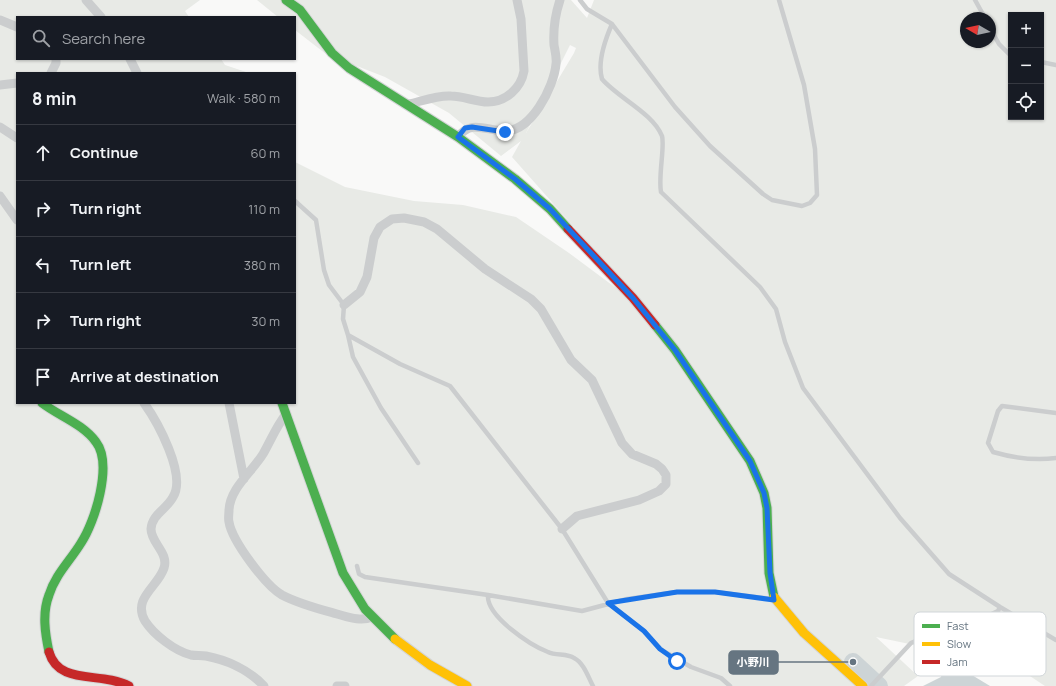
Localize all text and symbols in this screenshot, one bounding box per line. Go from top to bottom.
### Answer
north arrow [960,12,996,48]
map controls [1008,12,1044,120]
button: + [1008,12,1044,48]
search box [16,16,296,60]
icon: search [30,27,52,49]
text: Search here [62,28,145,49]
button: − [1008,48,1044,84]
button: locate [1008,84,1044,120]
text: 8 min [32,87,77,110]
text: Walk · 580 m [207,89,280,107]
route end [496,123,514,141]
icon: ahead [32,142,54,164]
text: Continue [70,142,138,163]
text: 60 m [250,144,280,162]
icon: right [32,198,54,220]
text: Turn right [70,198,141,219]
text: 110 m [248,200,280,218]
icon: left [32,254,54,276]
text: Turn left [70,254,132,275]
text: 380 m [244,256,280,274]
icon: right [32,310,54,332]
text: Turn right [70,310,141,331]
text: 30 m [251,312,280,330]
icon: arrive [32,366,54,388]
text: Arrive at destination [70,366,219,387]
legend [914,612,1046,676]
text: Fast [947,618,969,633]
text: Slow [947,636,972,651]
callout: 小野川 [729,651,778,674]
route start [668,652,686,670]
text: 小野川 [737,654,770,669]
text: Jam [947,654,968,669]

